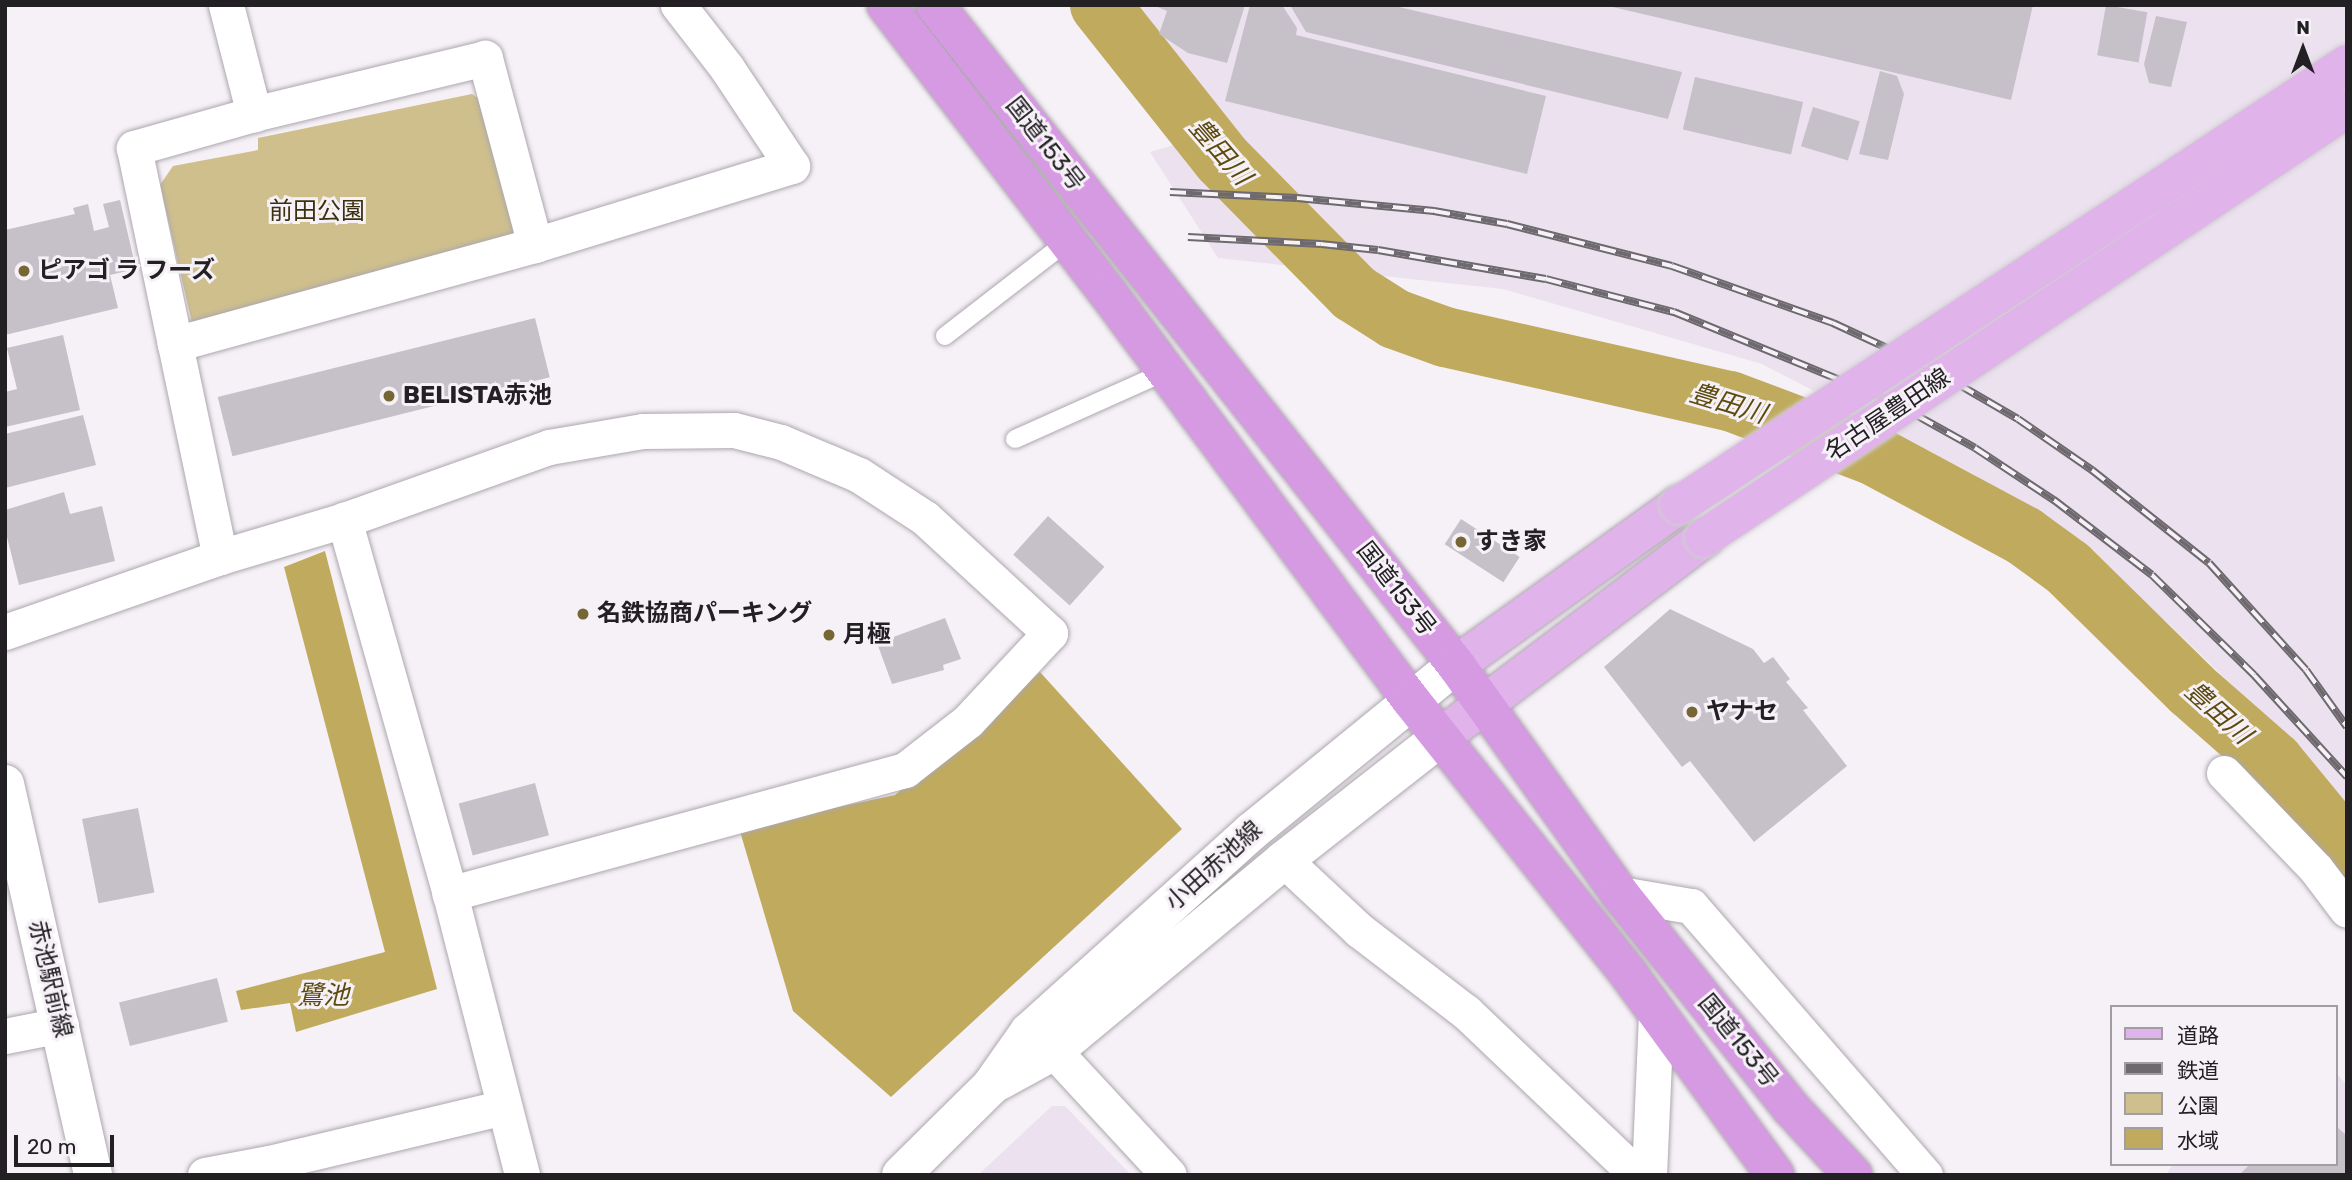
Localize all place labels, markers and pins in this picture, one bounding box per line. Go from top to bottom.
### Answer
place label: ピアゴ ラ フーズ [38,257,216,285]
marker: ピアゴ ラ フーズ [16,263,32,279]
place label: BELISTA赤池 [403,382,552,410]
marker: BELISTA赤池 [381,388,397,404]
place label: すき家 [1475,528,1547,556]
marker: すき家 [1453,534,1469,550]
place label: 名鉄協商パーキング [597,600,813,628]
marker: 名鉄協商パーキング [575,606,591,622]
place label: 月極 [843,621,891,649]
marker: 月極 [821,627,837,643]
place label: ヤナセ [1706,698,1778,726]
marker: ヤナセ [1684,704,1700,720]

